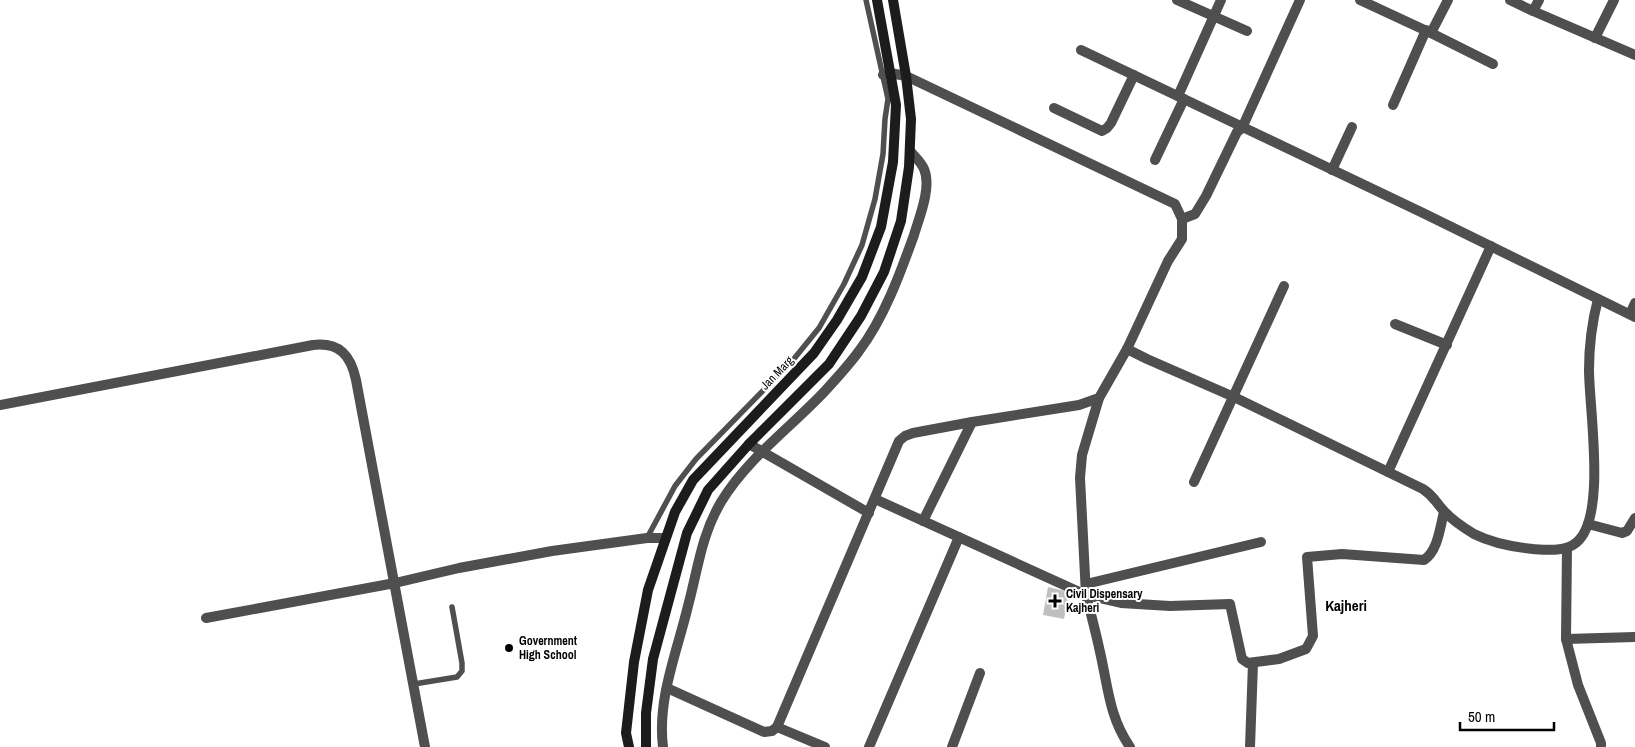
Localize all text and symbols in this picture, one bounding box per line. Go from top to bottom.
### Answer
street label: Jan Marg [757,352,797,393]
place label: Civil Dispensary Kajheri [1066,586,1143,616]
marker: Civil Dispensary Kajheri [1048,594,1062,608]
district label: Kajheri [1325,595,1367,616]
place label: Government High School [519,633,578,663]
marker: Government High School [503,642,515,654]
scale bar [1460,700,1554,732]
text: 50 m [1468,706,1495,727]

